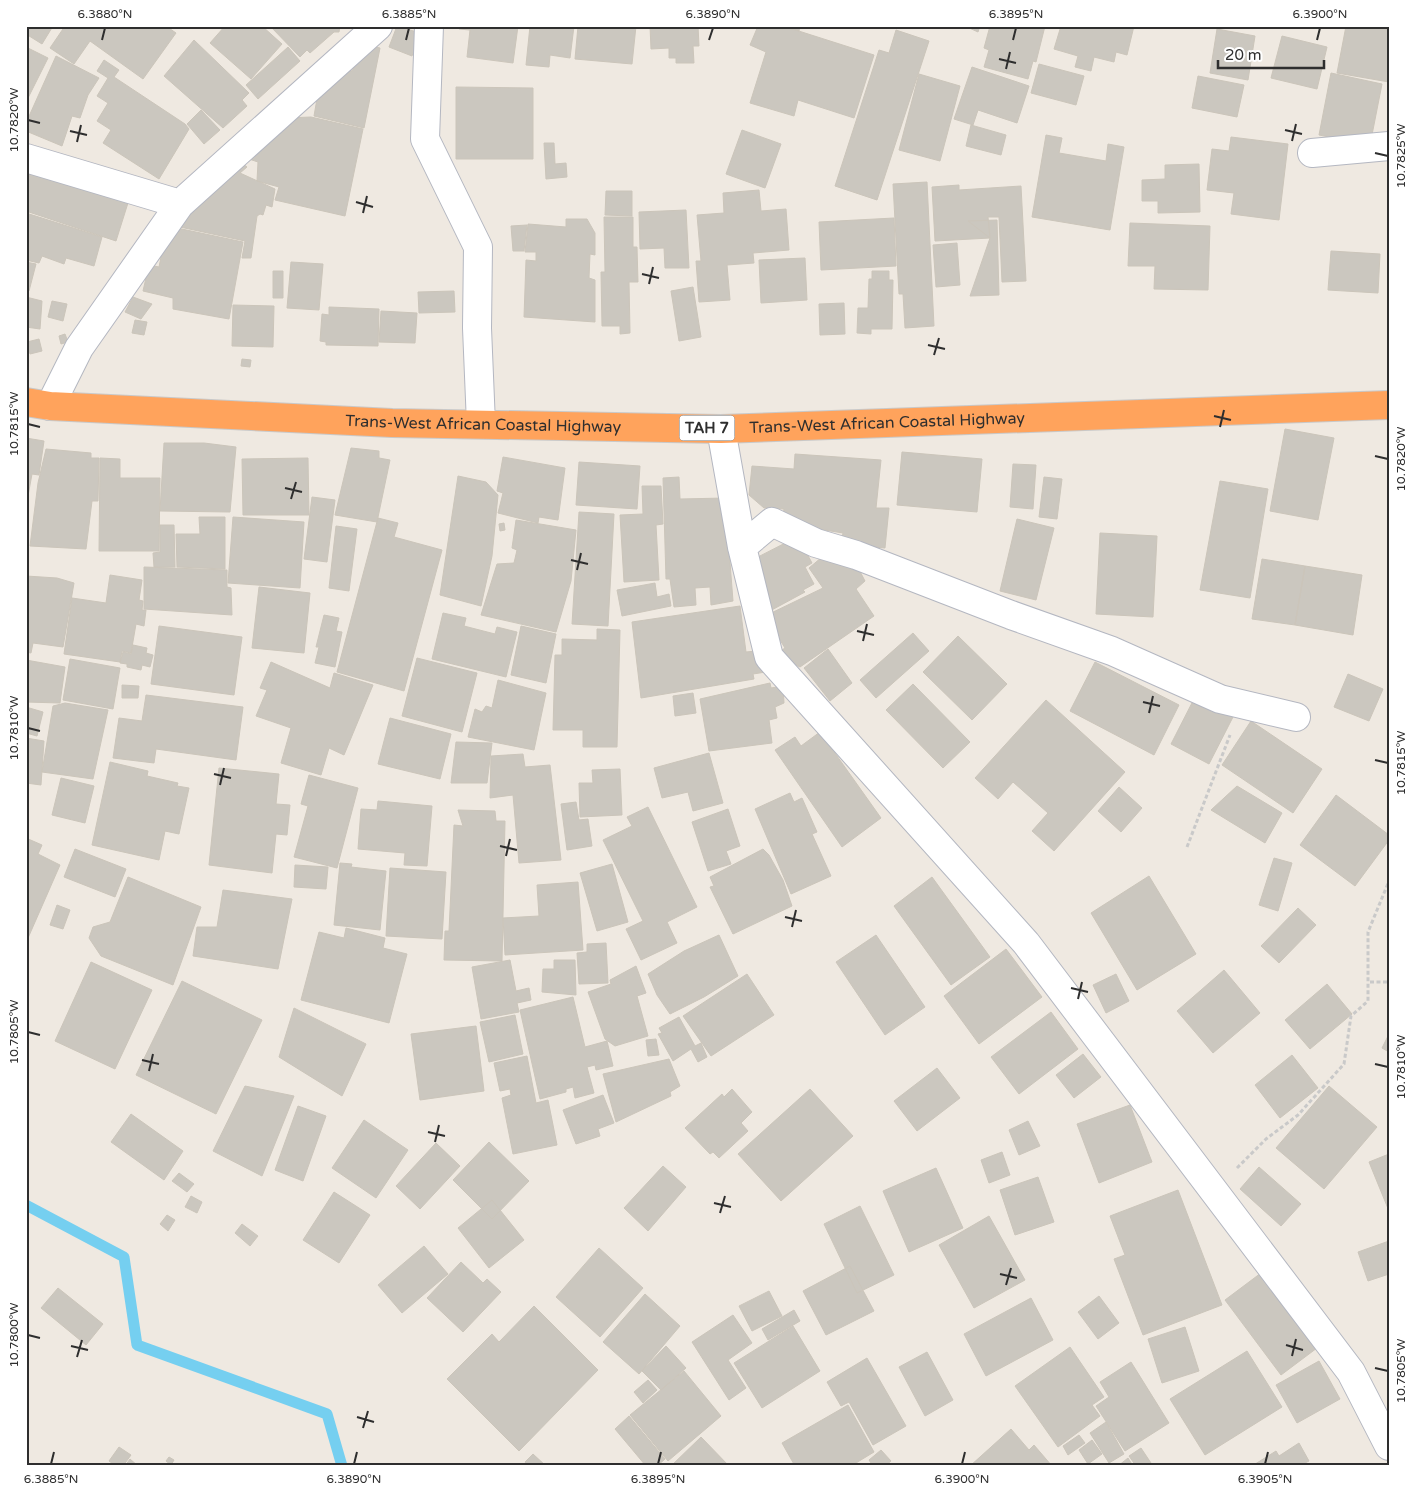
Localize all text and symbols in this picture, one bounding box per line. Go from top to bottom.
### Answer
text: 6.3880°N [78,7,132,21]
text: 6.3885°N [382,7,436,21]
text: 6.3890°N [686,7,740,21]
text: 6.3895°N [989,7,1043,21]
text: 6.3900°N [1293,7,1347,21]
scale bar [1218,38,1324,70]
text: 20 m [1225,46,1262,64]
text: 10.7820°W [7,88,21,152]
text: 10.7825°W [1394,124,1408,188]
text: 10.7815°W [7,392,21,456]
street label: Trans-West African Coastal Highway [749,408,1026,438]
street label: Trans-West African Coastal Highway [345,411,622,437]
road number: TAH 7 [680,416,734,440]
text: 10.7820°W [1394,427,1408,491]
text: 10.7810°W [7,696,21,760]
text: 10.7815°W [1394,731,1408,795]
text: 10.7805°W [7,1000,21,1064]
text: 10.7810°W [1394,1035,1408,1099]
text: 10.7800°W [7,1303,21,1367]
text: 10.7805°W [1394,1339,1408,1403]
text: 6.3885°N [24,1472,78,1486]
text: 6.3890°N [327,1472,381,1486]
text: 6.3895°N [631,1472,685,1486]
text: 6.3900°N [935,1472,989,1486]
text: 6.3905°N [1238,1472,1292,1486]

